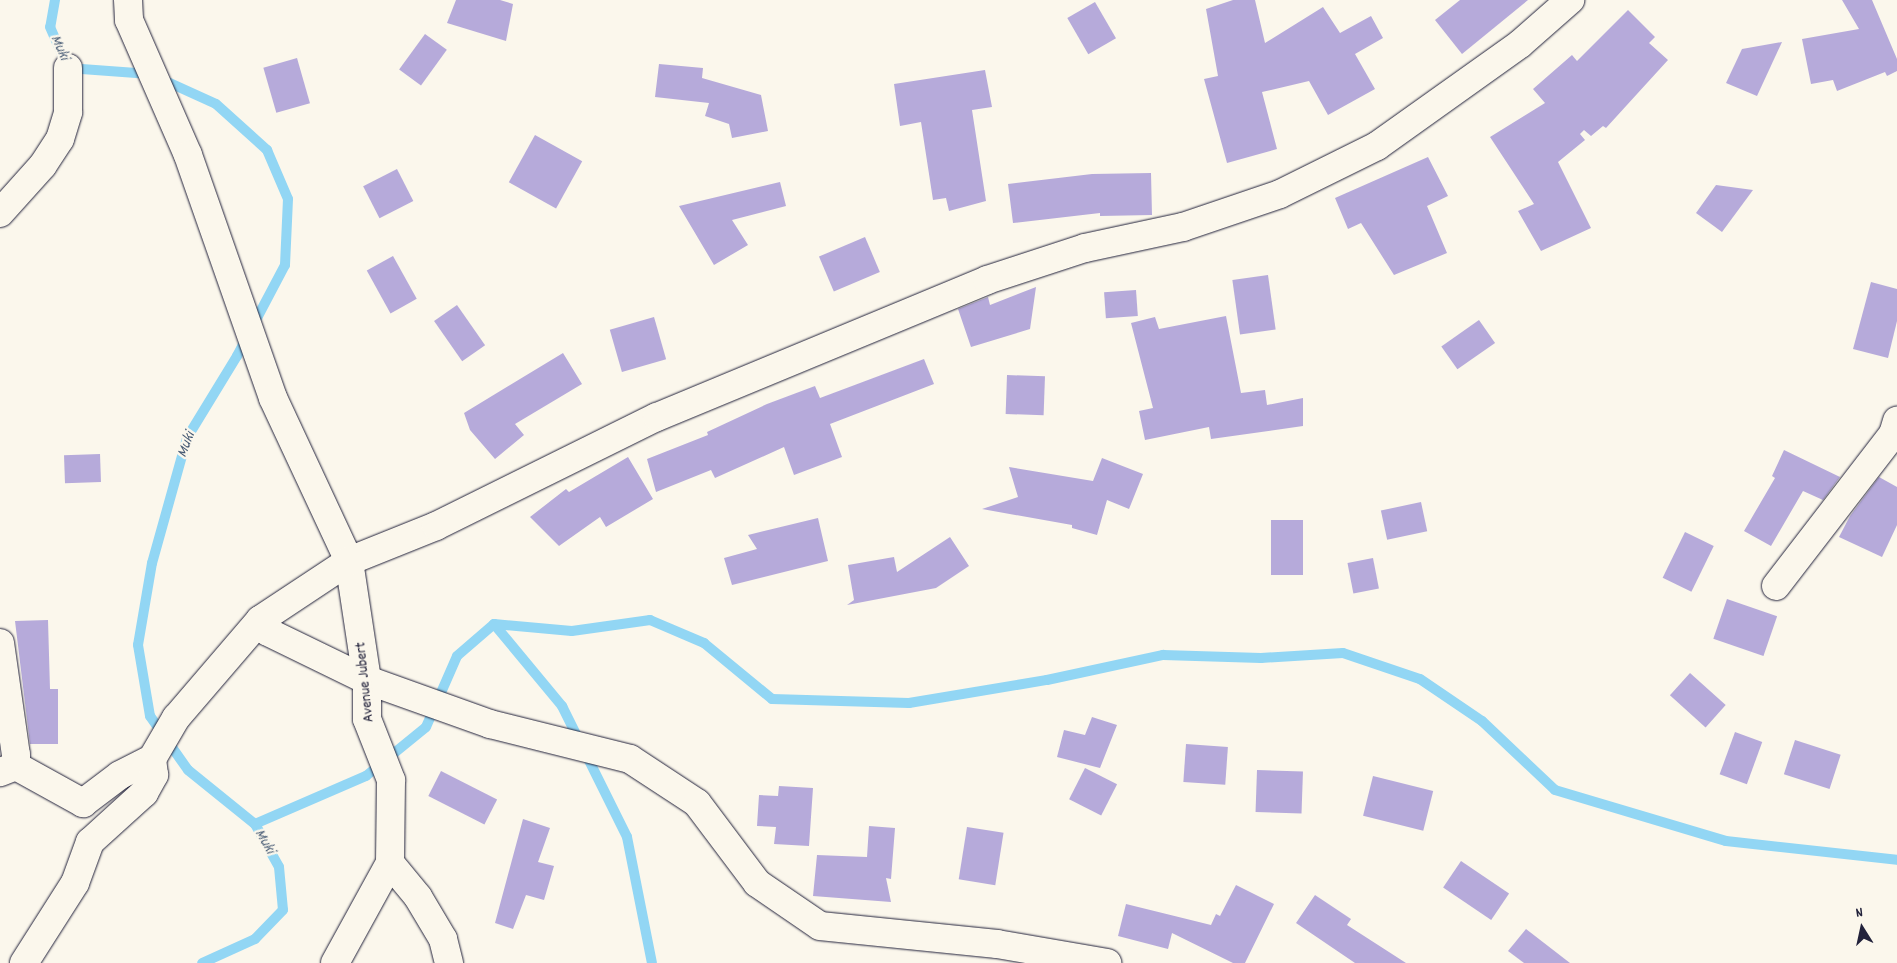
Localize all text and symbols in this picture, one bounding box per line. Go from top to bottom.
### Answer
water label: Muki [45,32,73,64]
water label: Muki [173,430,201,460]
street label: Avenue Jubert [353,641,379,723]
water label: Muki [249,826,279,858]
north arrow [1837,903,1887,953]
text: N [1854,903,1865,924]

